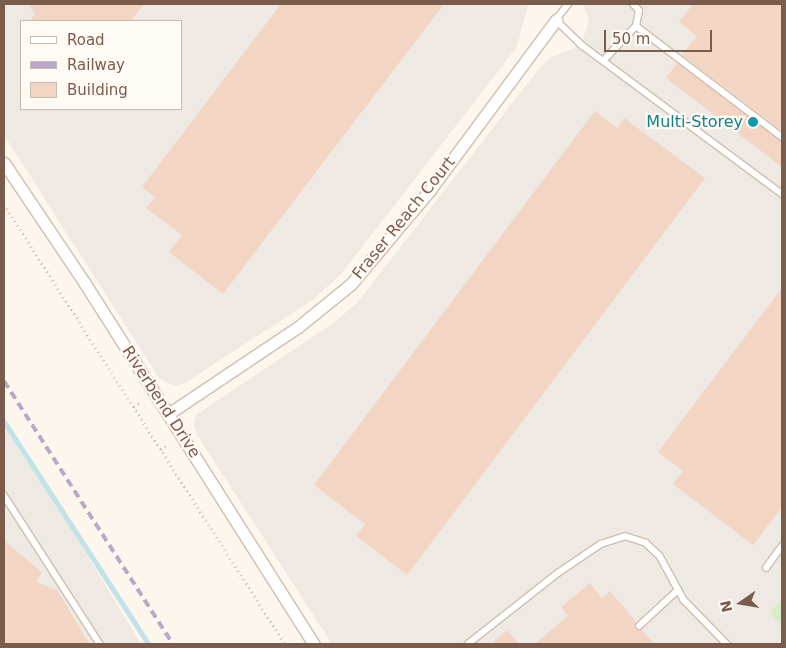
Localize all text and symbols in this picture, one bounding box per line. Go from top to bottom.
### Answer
legend [20,20,182,110]
scale bar [606,20,714,52]
text: 50 m [612,30,650,48]
text: Road [67,31,105,49]
text: Railway [67,56,125,74]
text: Building [67,81,128,99]
place label: Multi-Storey [646,112,743,132]
marker: Multi-Storey [747,116,759,128]
street label: Fraser Reach Court [349,153,459,283]
street label: Riverbend Drive [118,342,204,462]
north arrow [716,578,766,628]
text: N [717,599,735,614]

